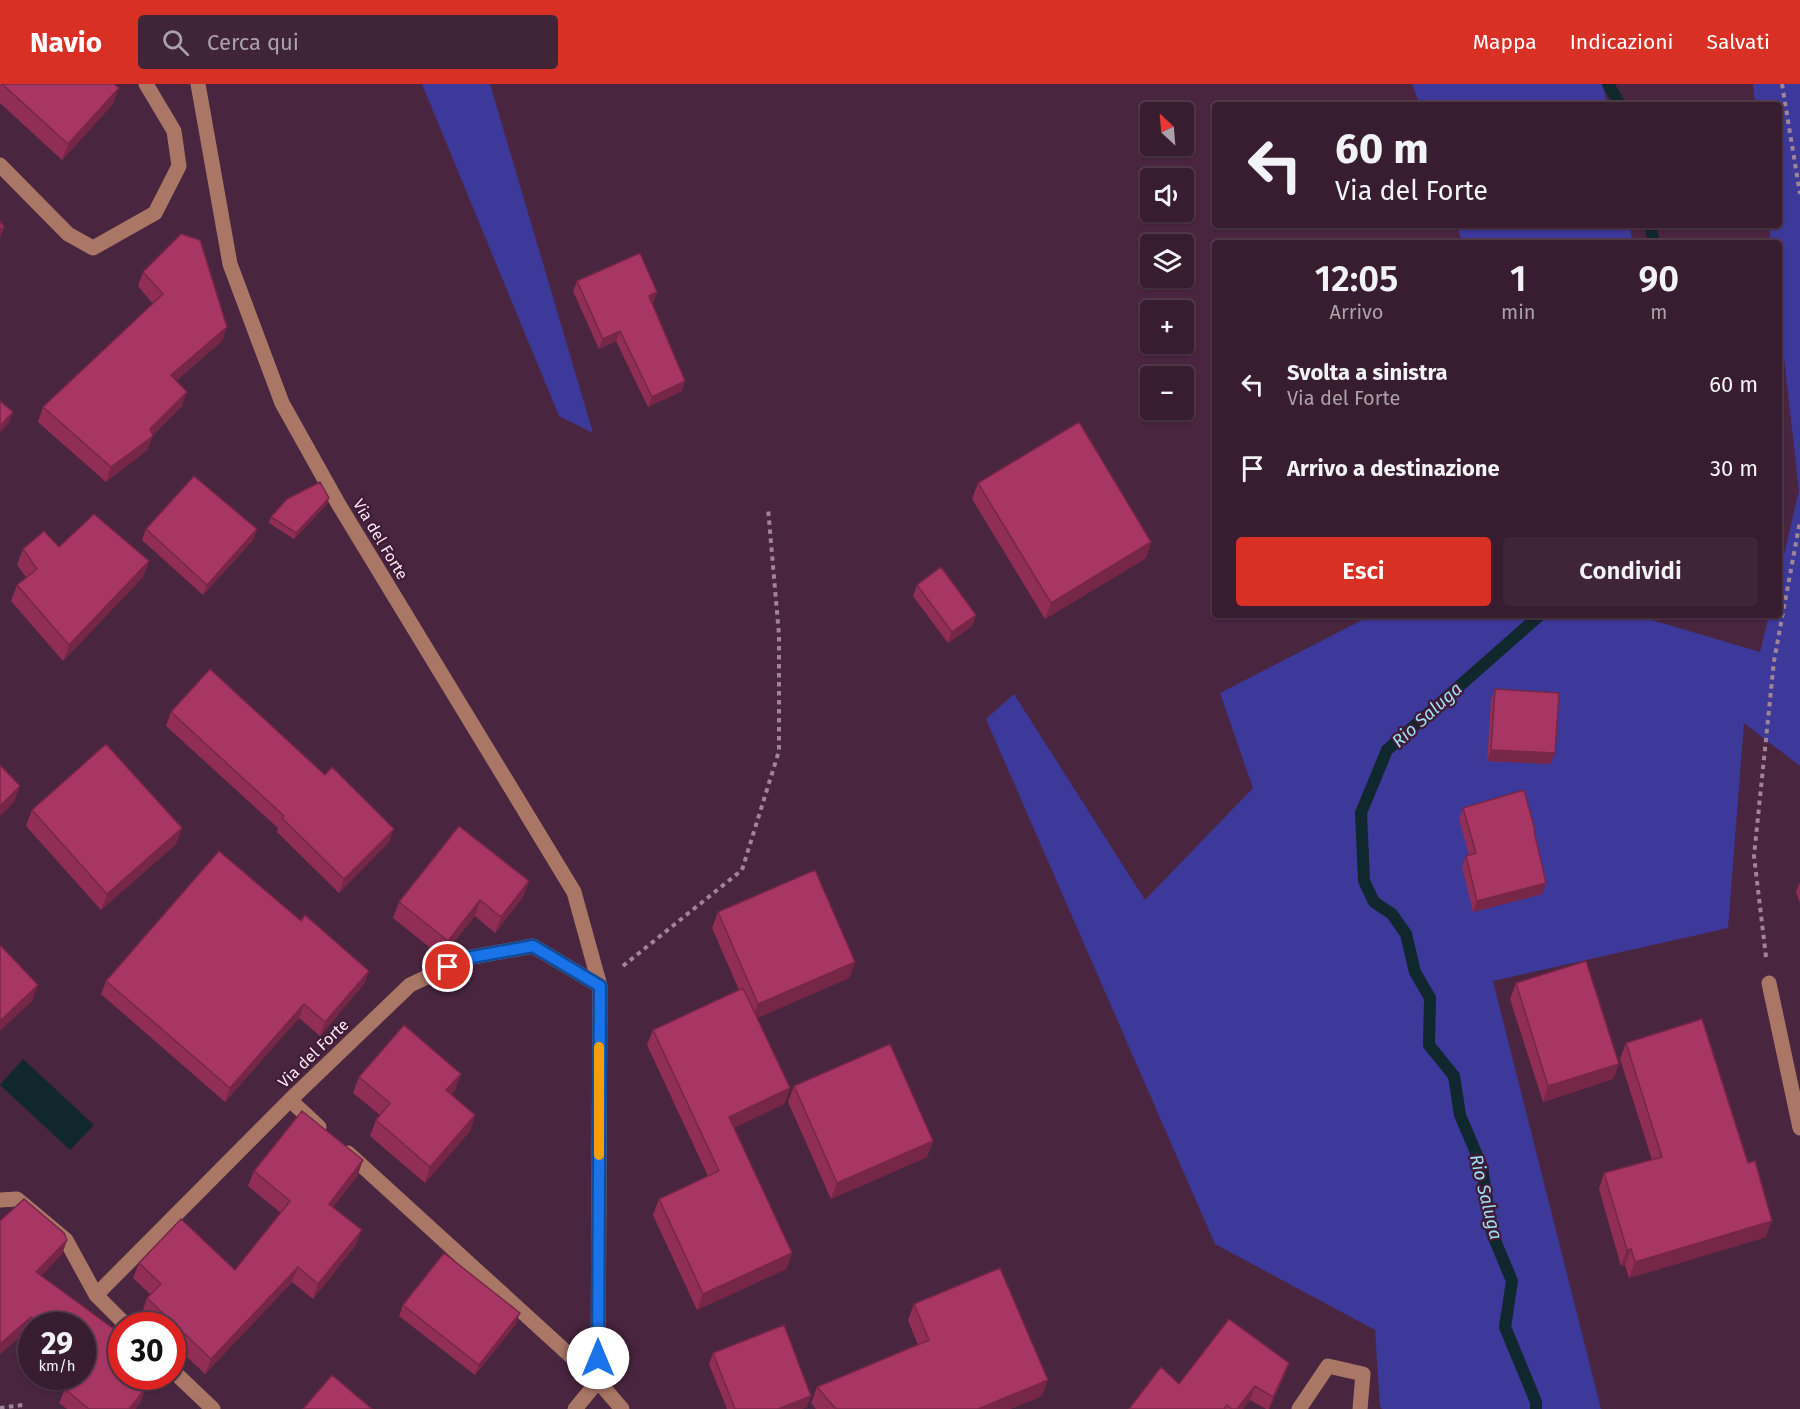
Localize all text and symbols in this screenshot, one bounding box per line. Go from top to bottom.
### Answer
search box [138,15,558,69]
text: Navio [30,26,102,59]
icon: search [159,26,192,59]
text: Cerca qui [207,29,299,56]
text: Mappa [1473,29,1537,55]
text: Indicazioni [1570,29,1673,55]
text: Salvati [1706,29,1770,55]
north arrow [1140,102,1194,156]
map controls [1140,102,1194,420]
text: 60 m [1335,124,1429,174]
icon: left [1236,126,1314,204]
button: sound [1140,168,1194,222]
text: Via del Forte [1335,175,1488,207]
button: layers [1140,234,1194,288]
text: 12:05 [1315,257,1398,301]
text: 1 [1510,257,1526,301]
text: 90 [1638,257,1679,301]
button: + [1140,300,1194,354]
text: Arrivo [1330,300,1384,324]
text: min [1501,300,1536,324]
text: m [1650,300,1667,324]
text: Svolta a sinistra [1287,359,1448,386]
button: − [1140,366,1194,420]
icon: left [1236,368,1269,401]
text: 60 m [1709,371,1758,398]
text: Via del Forte [1287,386,1400,410]
icon: arrive [1236,452,1269,485]
text: Arrivo a destinazione [1287,455,1500,482]
text: 30 m [1710,455,1758,482]
street label: Via del Forte [349,496,412,583]
button: Esci [1236,537,1491,606]
button: Condividi [1503,537,1758,606]
water label: Rio Saluga [1387,678,1467,752]
pin [422,941,473,992]
icon: arrive [431,950,464,983]
street label: Via del Forte [274,1015,353,1092]
water label: Rio Saluga [1465,1152,1507,1242]
speed limit sign: 30 [108,1312,186,1390]
text: 29 [41,1326,73,1362]
position arrow [566,1326,630,1390]
text: km/h [38,1357,76,1375]

